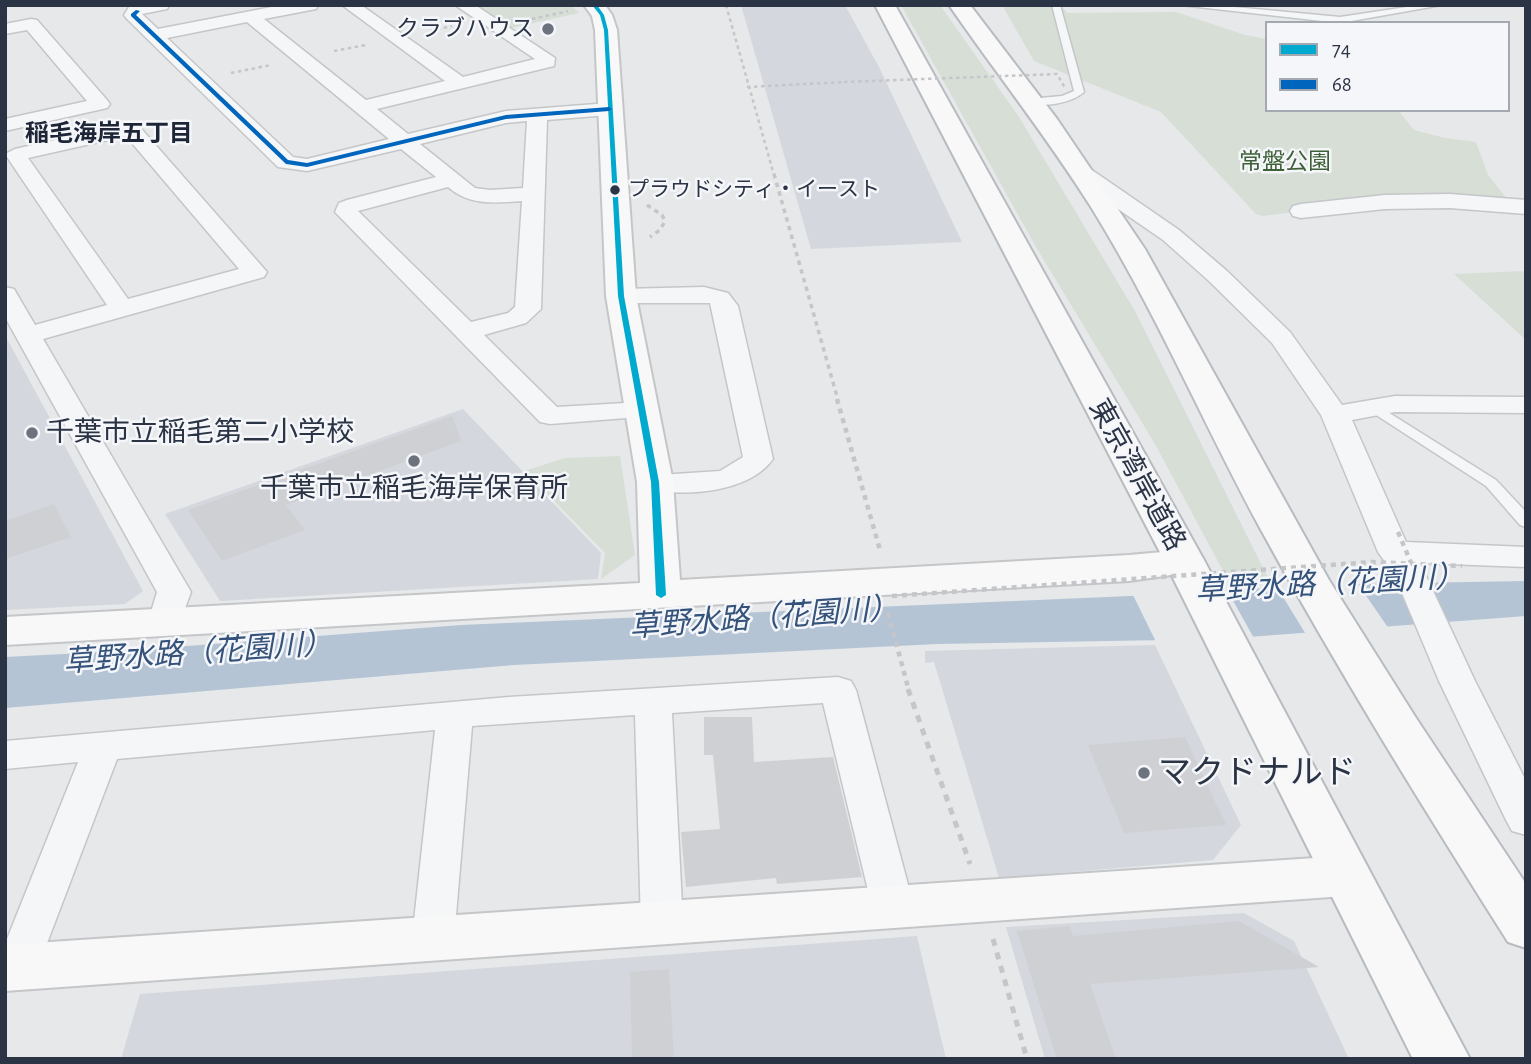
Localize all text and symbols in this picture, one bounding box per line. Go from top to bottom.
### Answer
place label: クラブハウス [396,15,534,43]
marker: クラブハウス [540,21,556,37]
legend [1265,21,1510,112]
text: 74 [1332,39,1351,60]
text: 68 [1332,74,1352,95]
district label: 稲毛海岸五丁目 [25,120,193,148]
park label: 常盤公園 [1239,148,1331,176]
place label: プラウドシティ・イースト [628,177,880,203]
marker: プラウドシティ・イースト [608,183,622,197]
street label: 東京湾岸道路 [1082,393,1192,557]
place label: 千葉市立稲毛第二小学校 [46,416,354,450]
marker: 千葉市立稲毛第二小学校 [24,425,40,441]
marker: 千葉市立稲毛海岸保育所 [406,453,422,469]
place label: 千葉市立稲毛海岸保育所 [260,472,568,506]
water label: 草野水路（花園川） [1194,559,1466,609]
water label: 草野水路（花園川） [628,591,900,645]
water label: 草野水路（花園川） [62,626,334,680]
place label: マクドナルド [1158,753,1356,793]
marker: マクドナルド [1136,765,1152,781]

